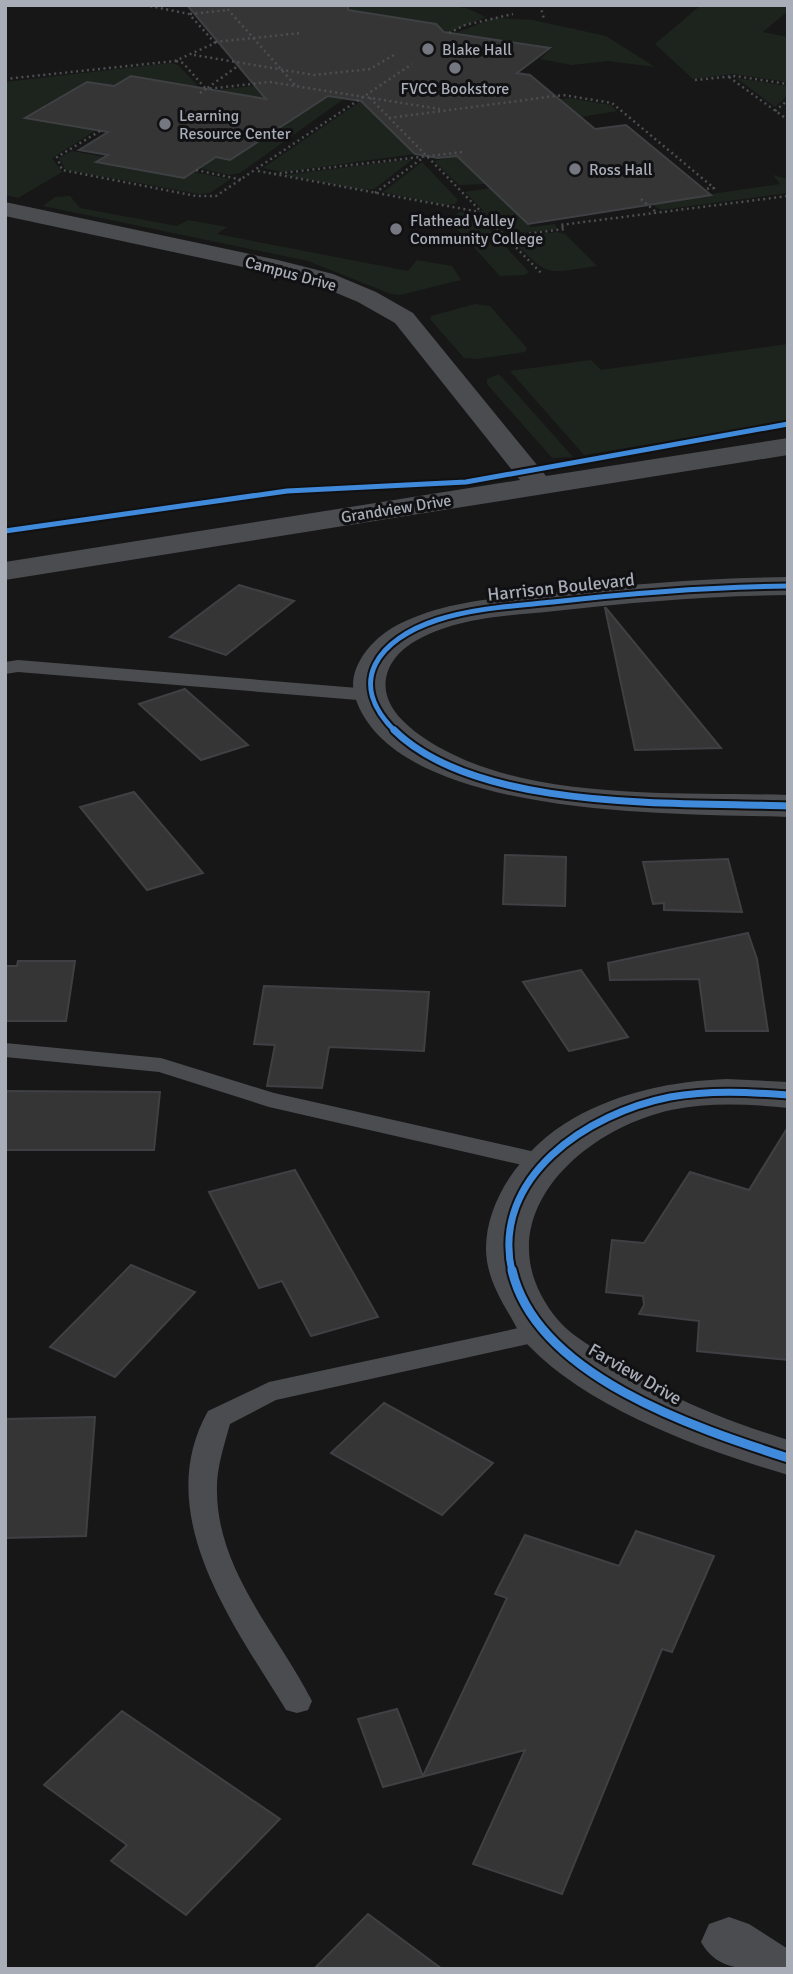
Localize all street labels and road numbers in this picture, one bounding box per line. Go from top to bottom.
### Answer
street label: Campus Drive [243,252,339,296]
street label: Grandview Drive [340,490,453,528]
street label: Harrison Boulevard [486,568,636,606]
street label: Farview Drive [585,1338,685,1410]

